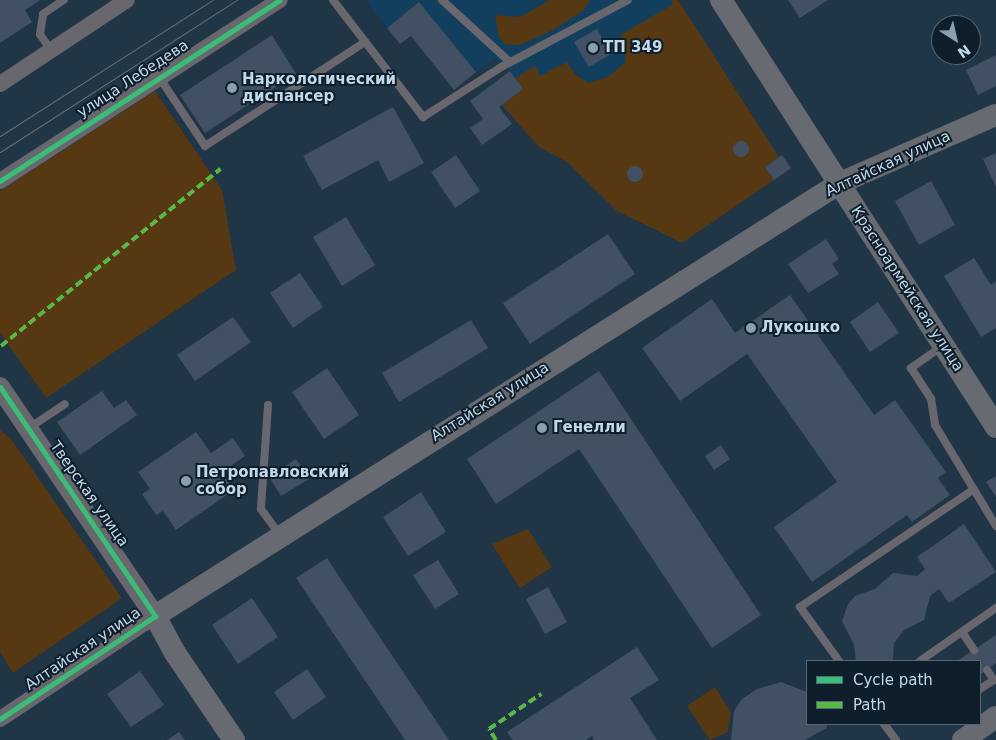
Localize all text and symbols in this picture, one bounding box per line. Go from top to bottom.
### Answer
north arrow [931,15,981,65]
street label: улица Лебедева [74,36,192,122]
place label: ТП 349 [603,39,662,57]
marker: ТП 349 [587,42,599,54]
text: N [955,42,973,61]
place label: Наркологический диспансер [242,70,396,105]
marker: Наркологический диспансер [226,82,238,94]
street label: Алтайская улица [823,127,953,201]
street label: Красноармейская улица [847,203,967,375]
place label: Лукошко [761,319,840,337]
marker: Лукошко [745,322,757,334]
street label: Алтайская улица [428,358,552,446]
place label: Генелли [553,419,626,437]
marker: Генелли [535,421,549,435]
street label: Тверская улица [46,438,132,550]
place label: Петропавловский собор [196,463,349,498]
marker: Петропавловский собор [180,475,192,487]
street label: Алтайская улица [22,604,144,694]
legend [806,660,981,725]
text: Cycle path [853,671,933,689]
text: Path [853,696,886,714]

